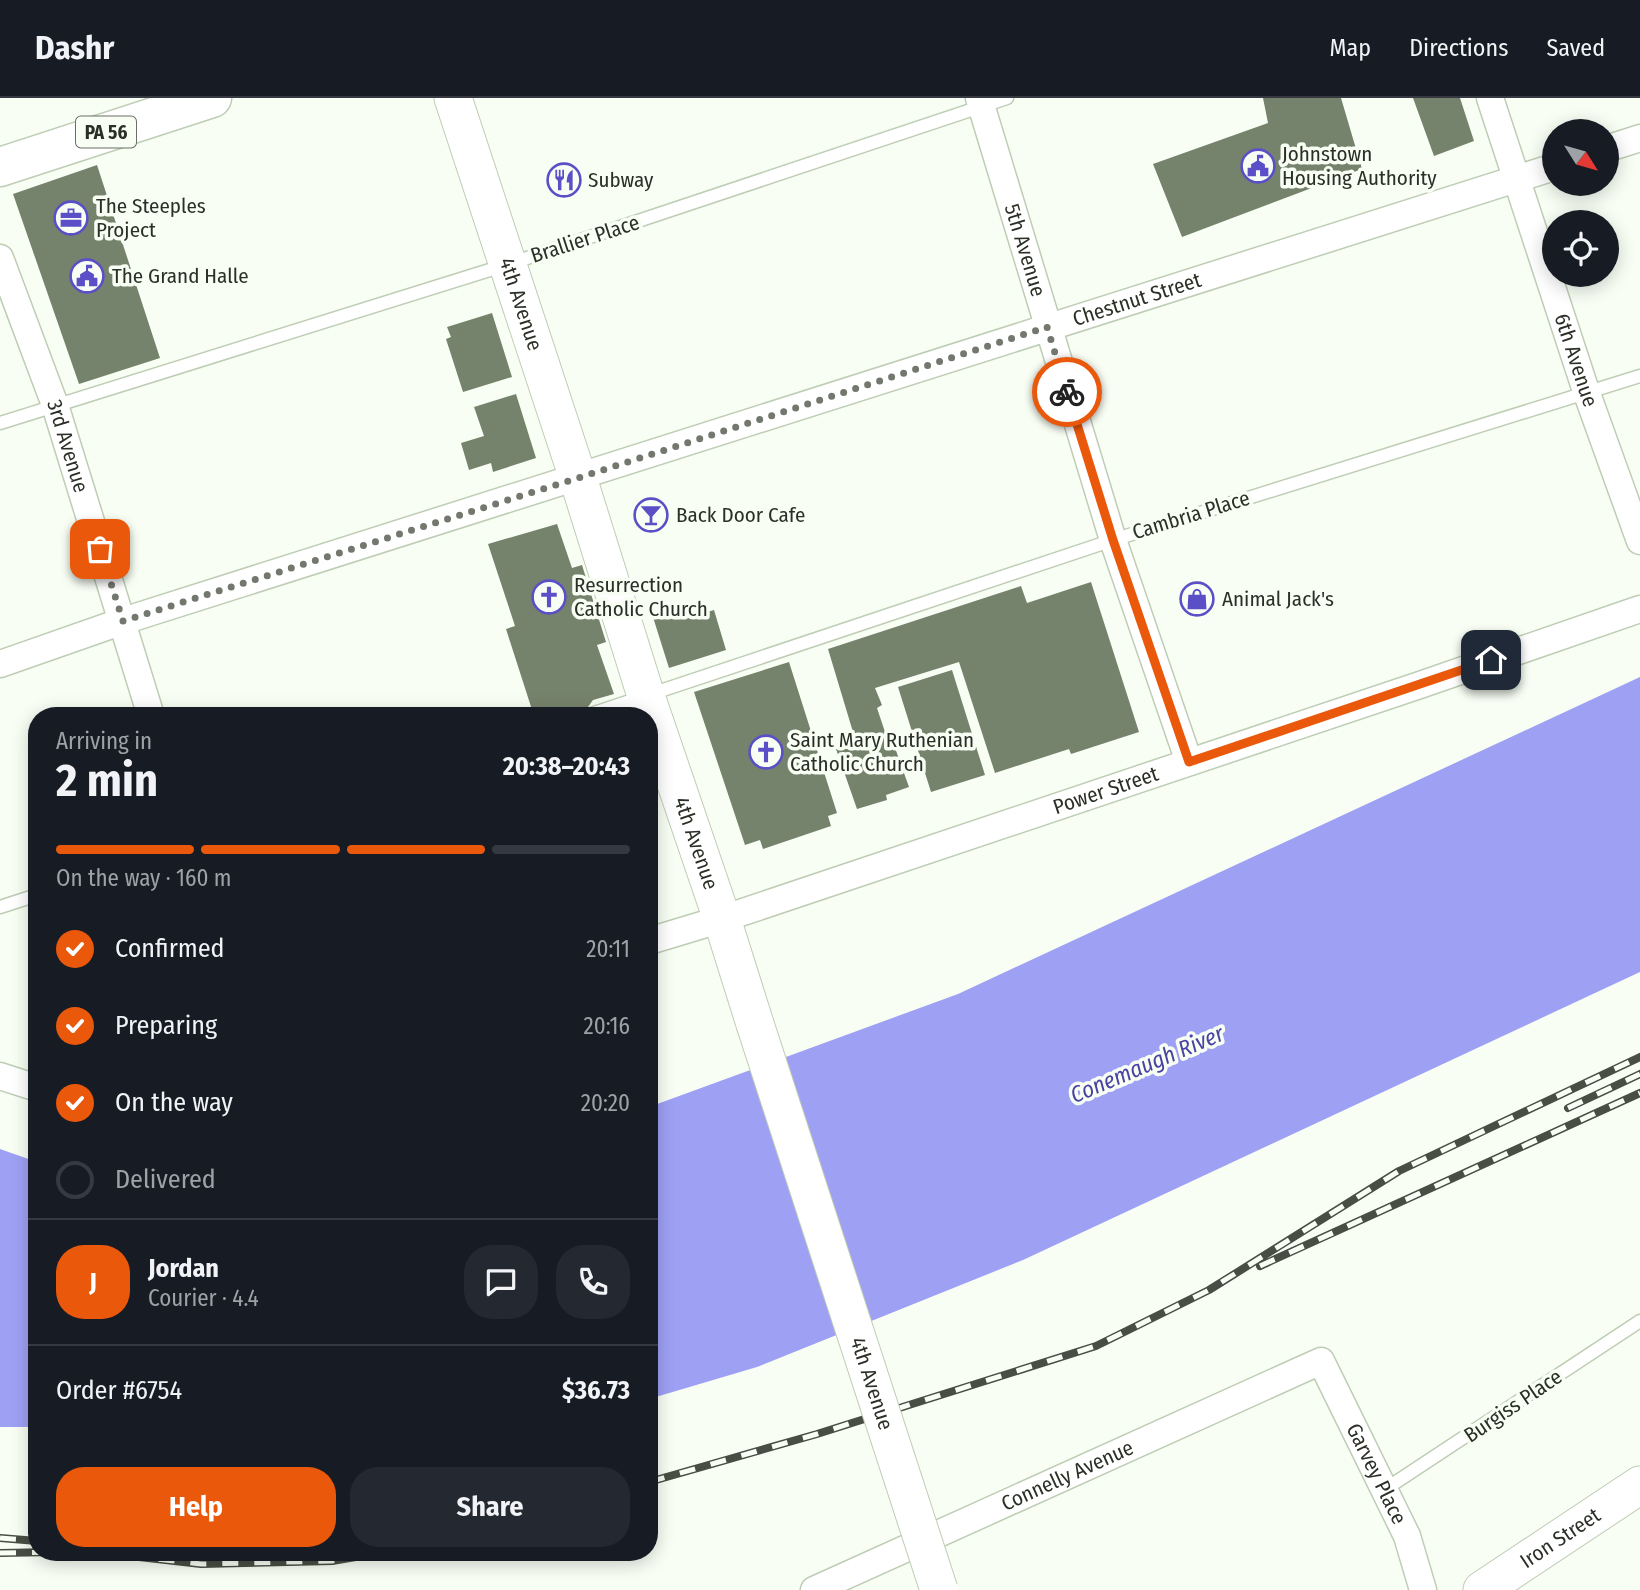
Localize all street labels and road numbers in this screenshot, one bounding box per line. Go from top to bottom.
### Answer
road number: PA 56 [76,116,136,148]
street label: 5th Avenue [999,201,1051,300]
street label: Brallier Place [527,209,643,269]
street label: 4th Avenue [493,254,548,354]
street label: Chestnut Street [1069,267,1204,332]
street label: 6th Avenue [1549,310,1604,410]
street label: 3rd Avenue [41,397,94,496]
street label: Cambria Place [1129,485,1253,545]
street label: Power Street [1050,761,1162,820]
street label: 4th Avenue [668,794,724,893]
street label: 4th Avenue [845,1334,899,1433]
street label: Burgiss Place [1459,1364,1567,1448]
street label: Garvey Place [1341,1419,1412,1528]
street label: Connelly Avenue [997,1434,1137,1517]
street label: Iron Street [1515,1502,1605,1574]

